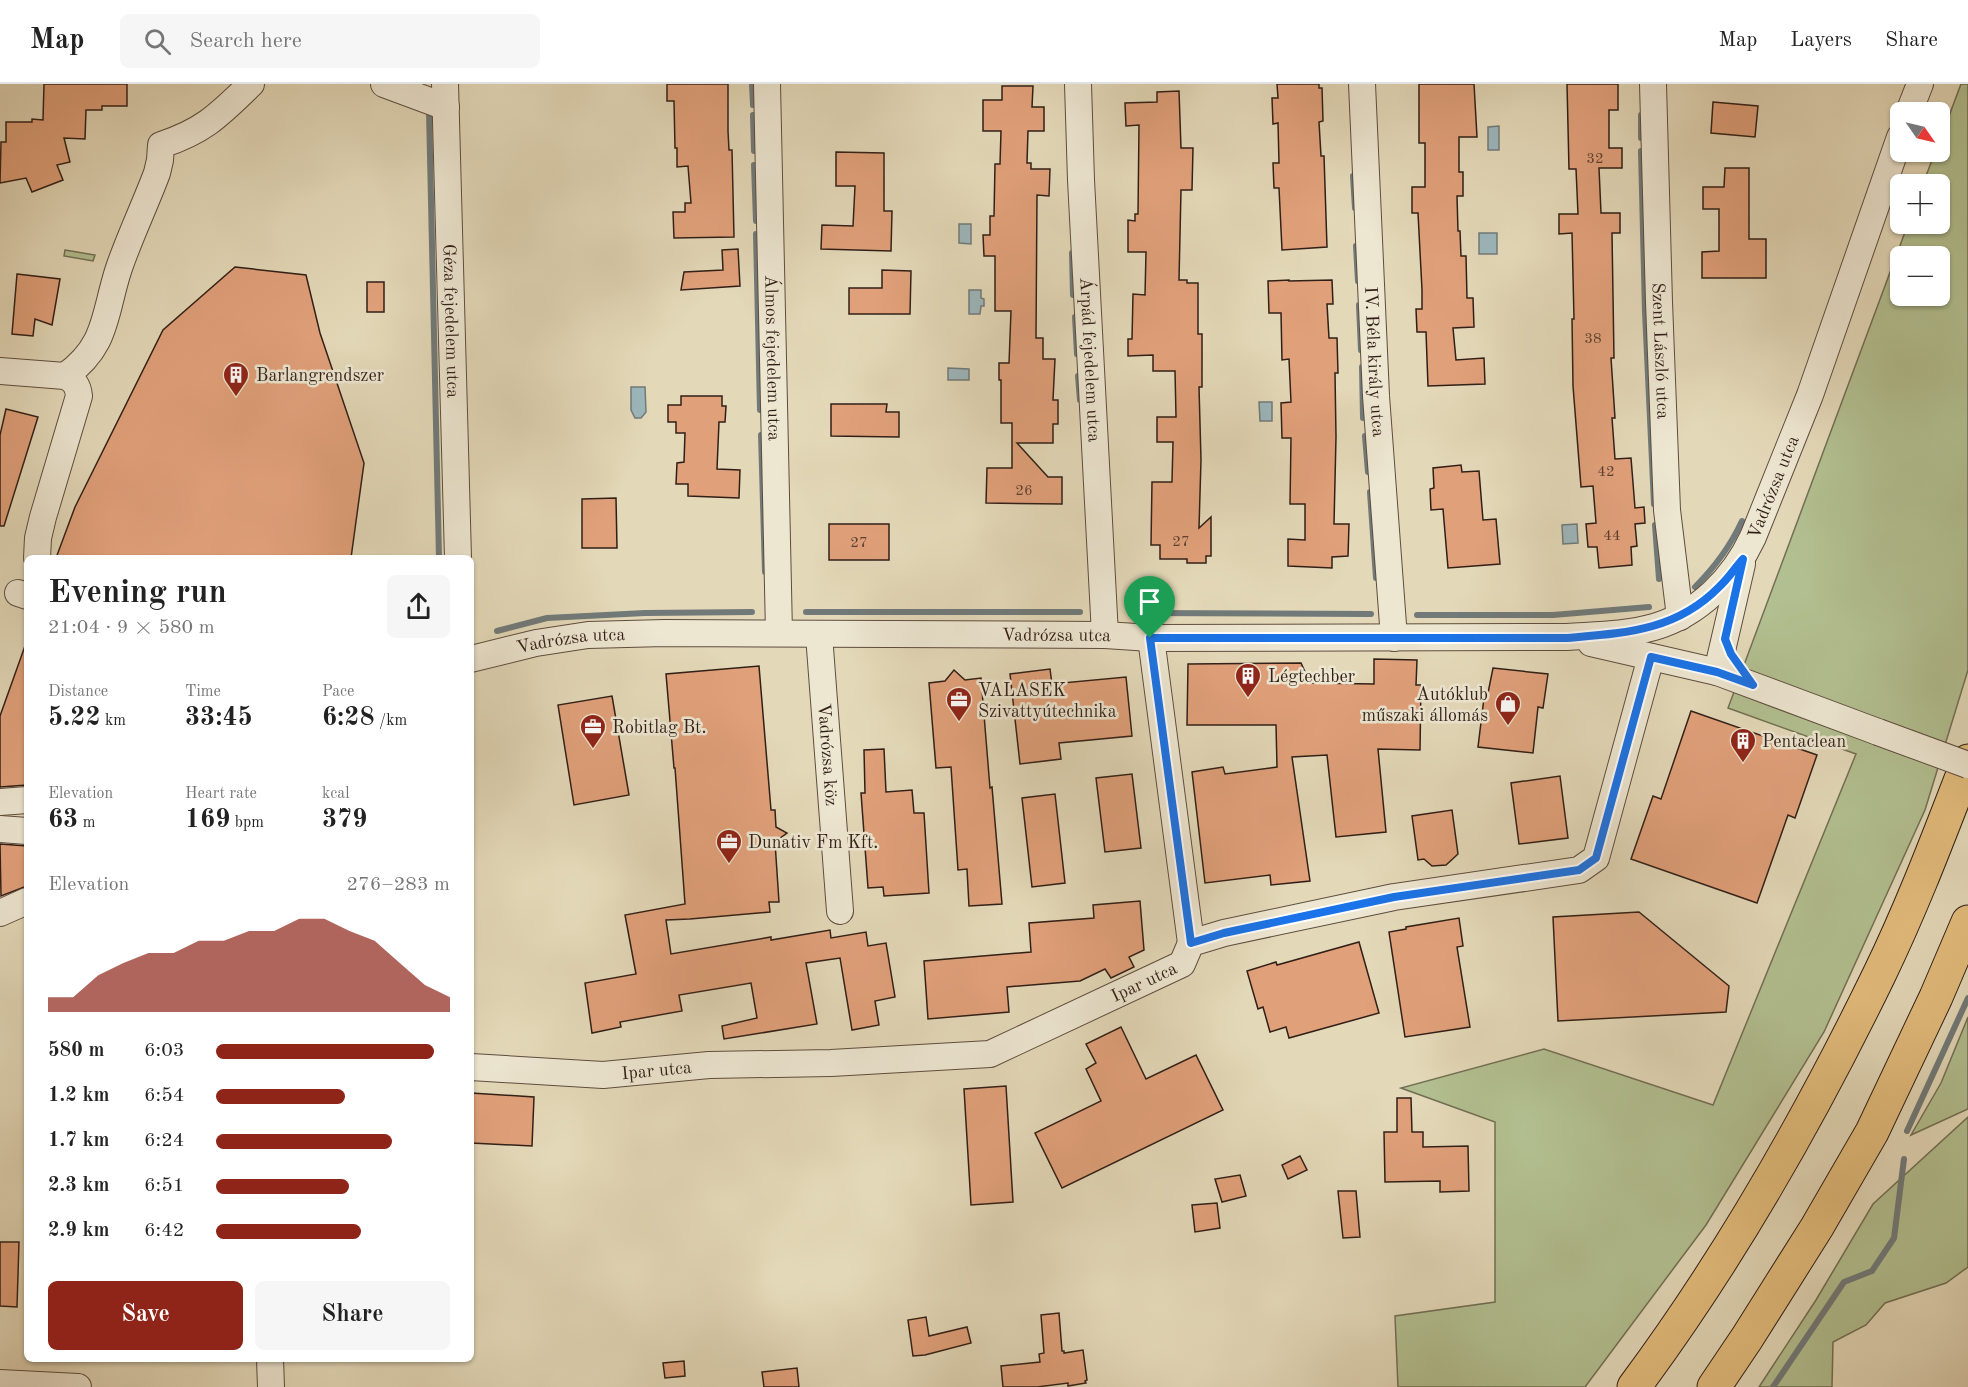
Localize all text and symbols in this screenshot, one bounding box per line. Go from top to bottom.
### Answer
search box [120,14,540,68]
icon: search [141,25,174,58]
text: Map [30,27,84,55]
text: Search here [189,30,302,52]
text: Map [1718,30,1757,51]
text: Layers [1790,30,1852,51]
text: Share [1885,30,1938,51]
north arrow [1890,102,1950,162]
map controls [1890,102,1950,306]
house number: 32 [1586,152,1604,167]
button: + [1890,174,1950,234]
street label: Géza fejedelem utca [439,244,462,398]
button: − [1890,246,1950,306]
street label: Álmos fejedelem utca [761,275,783,441]
street label: Árpád fejedelem utca [1076,277,1103,443]
street label: Szent László utca [1648,282,1672,420]
street label: IV. Béla király utca [1361,286,1387,438]
house number: 38 [1584,332,1602,347]
building icon: Barlangrendszer [221,360,251,398]
place label: Barlangrendszer [256,367,385,385]
street label: Vadrózsa utca [1745,433,1803,542]
house number: 42 [1597,465,1615,480]
house number: 26 [1015,484,1033,499]
house number: 44 [1603,529,1621,544]
house number: 27 [1172,535,1190,550]
house number: 27 [850,536,868,551]
button: share [387,575,450,638]
pin [1124,576,1175,638]
text: Evening run [48,577,227,610]
icon: arrive [1133,585,1166,618]
text: 21:04 · 9 × 580 m [48,618,215,638]
street label: Vadrózsa utca [515,626,626,657]
street label: Vadrózsa utca [1002,627,1112,645]
building icon: Légtechber [1233,661,1263,699]
place label: Légtechber [1268,668,1356,686]
place label: VALASEK Szivattyútechnika [978,682,1117,721]
text: Distance [48,684,108,700]
text: Time [185,684,221,700]
text: Pace [322,684,354,700]
office icon: VALASEK Szivattyútechnika [944,685,974,723]
place label: Autóklub műszaki állomás [1362,686,1488,725]
shop icon: Autóklub műszaki állomás [1493,689,1523,727]
street label: Vadrózsa köz [814,703,840,807]
text: 5.22 [48,705,101,731]
text: 33:45 [185,705,253,731]
text: 6:28 [322,705,375,731]
office icon: Robitlag Bt. [578,712,608,750]
text: km [101,713,126,729]
text: /km [375,713,407,729]
place label: Robitlag Bt. [612,719,706,737]
building icon: Pentaclean [1728,726,1758,764]
place label: Pentaclean [1762,733,1846,751]
text: Elevation [48,786,113,802]
text: Heart rate [185,786,257,802]
text: kcal [322,786,350,802]
text: 63 [48,807,78,833]
text: 169 [185,807,230,833]
text: 379 [322,807,367,833]
text: m [78,815,95,831]
text: bpm [230,815,264,831]
office icon: Dunativ Fm Kft. [714,827,744,865]
place label: Dunativ Fm Kft. [748,834,878,852]
text: Elevation [48,875,129,895]
text: 276–283 m [347,875,450,895]
street label: Ipar utca [1109,960,1180,1006]
text: 580 m [48,1041,104,1061]
text: 6:03 [144,1041,184,1061]
street label: Ipar utca [621,1059,693,1083]
text: 1.2 km [48,1086,110,1106]
text: 6:54 [144,1086,184,1106]
text: 1.7 km [48,1131,110,1151]
text: 6:24 [144,1131,184,1151]
text: 2.3 km [48,1176,110,1196]
text: 6:51 [144,1176,184,1196]
text: 2.9 km [48,1221,110,1241]
text: 6:42 [144,1221,184,1241]
button: Save [48,1281,243,1350]
button: Share [255,1281,450,1350]

